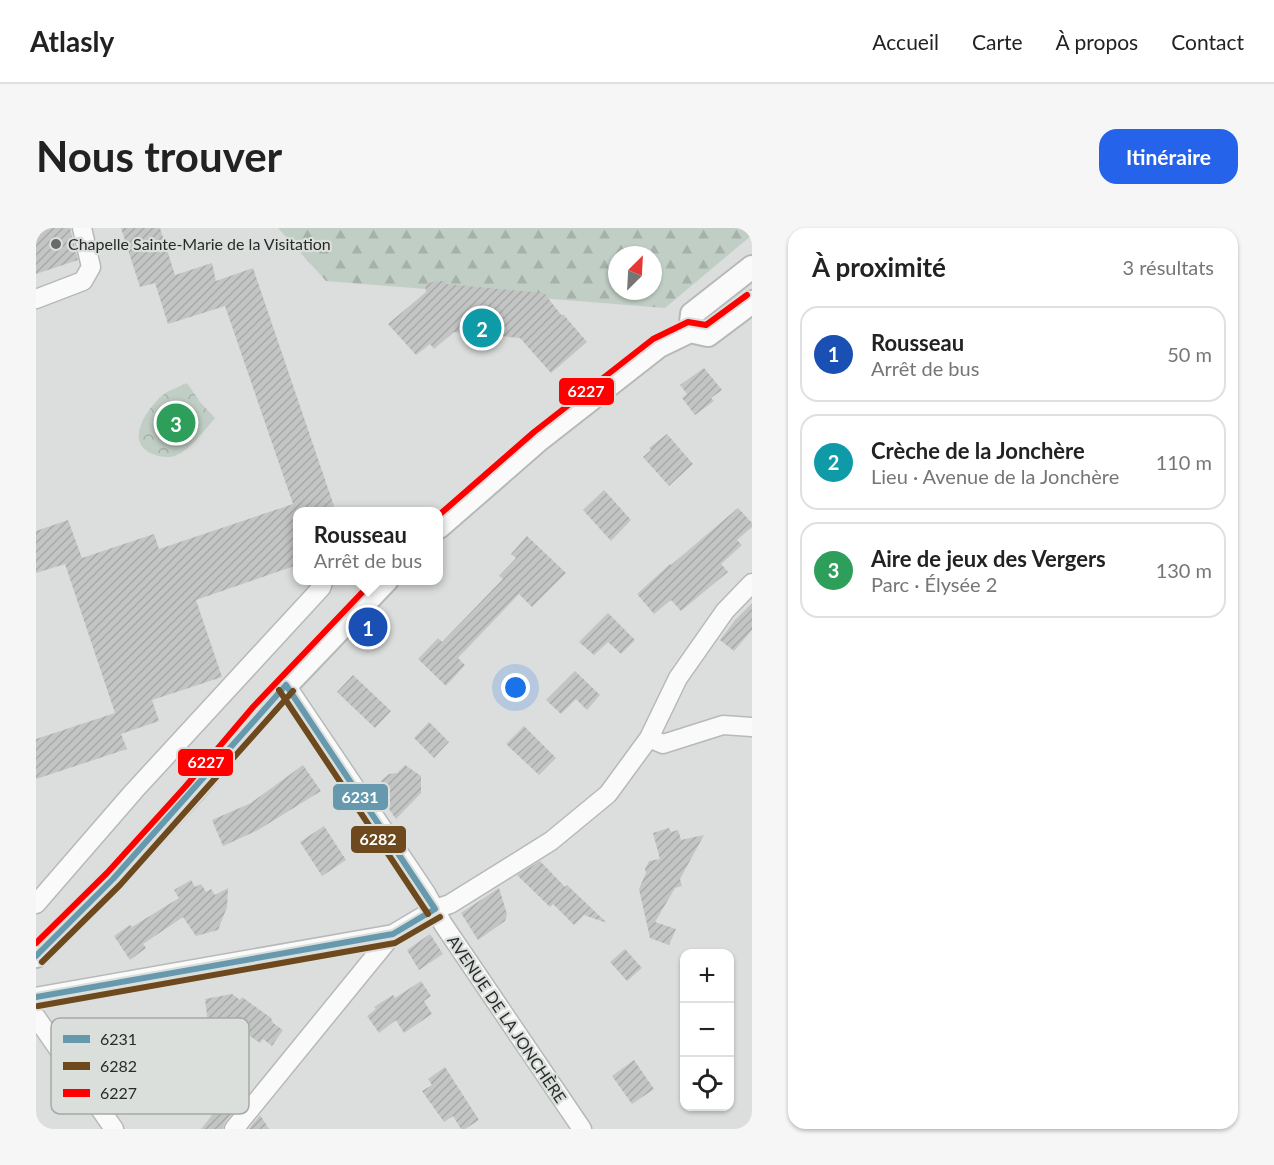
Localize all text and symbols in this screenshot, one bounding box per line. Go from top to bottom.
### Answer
text: Atlasly [30,24,114,58]
text: Accueil [872,29,939,54]
text: Carte [972,29,1023,54]
text: À propos [1056,29,1138,54]
text: Contact [1171,29,1244,54]
button: Itinéraire [1099,129,1238,184]
text: Nous trouver [36,131,282,181]
place label: Chapelle Sainte-Marie de la Visitation [68,234,331,253]
marker: Chapelle Sainte-Marie de la Visitation [49,237,63,251]
north arrow [608,246,662,300]
text: À proximité [812,251,946,283]
text: 3 résultats [1123,255,1214,279]
pin: 2 [462,306,502,350]
text: Rousseau [871,329,964,356]
text: 1 [828,342,839,366]
text: 50 m [1167,342,1212,366]
text: Arrêt de bus [871,356,979,380]
line badge: 6227 [558,377,615,406]
text: 6227 [567,381,605,400]
pin: 3 [156,400,196,446]
text: Crèche de la Jonchère [871,437,1085,464]
text: 2 [828,450,839,474]
text: 110 m [1156,450,1212,474]
text: Lieu · Avenue de la Jonchère [871,464,1119,488]
popup [293,507,443,585]
text: Rousseau [314,521,407,548]
text: Aire de jeux des Vergers [871,545,1106,572]
text: Arrêt de bus [314,548,422,572]
text: 3 [828,558,839,582]
text: 130 m [1156,558,1212,582]
text: Parc · Élysée 2 [871,572,997,596]
pin: 1 [348,604,388,650]
your location [501,673,530,702]
line badge: 6227 [177,748,234,777]
text: 6227 [187,752,225,771]
line badge: 6231 [332,783,389,811]
text: 6231 [341,787,379,806]
line badge: 6282 [350,825,407,854]
text: 6282 [359,829,397,848]
street label: AVENUE DE LA JONCHÈRE [444,931,571,1106]
map controls [680,949,734,1111]
button: + [680,949,734,1003]
button: − [680,1003,734,1057]
legend [51,1018,249,1114]
text: 6231 [100,1029,137,1048]
text: 6282 [100,1056,137,1075]
button: locate [680,1057,734,1111]
text: 6227 [100,1083,137,1102]

